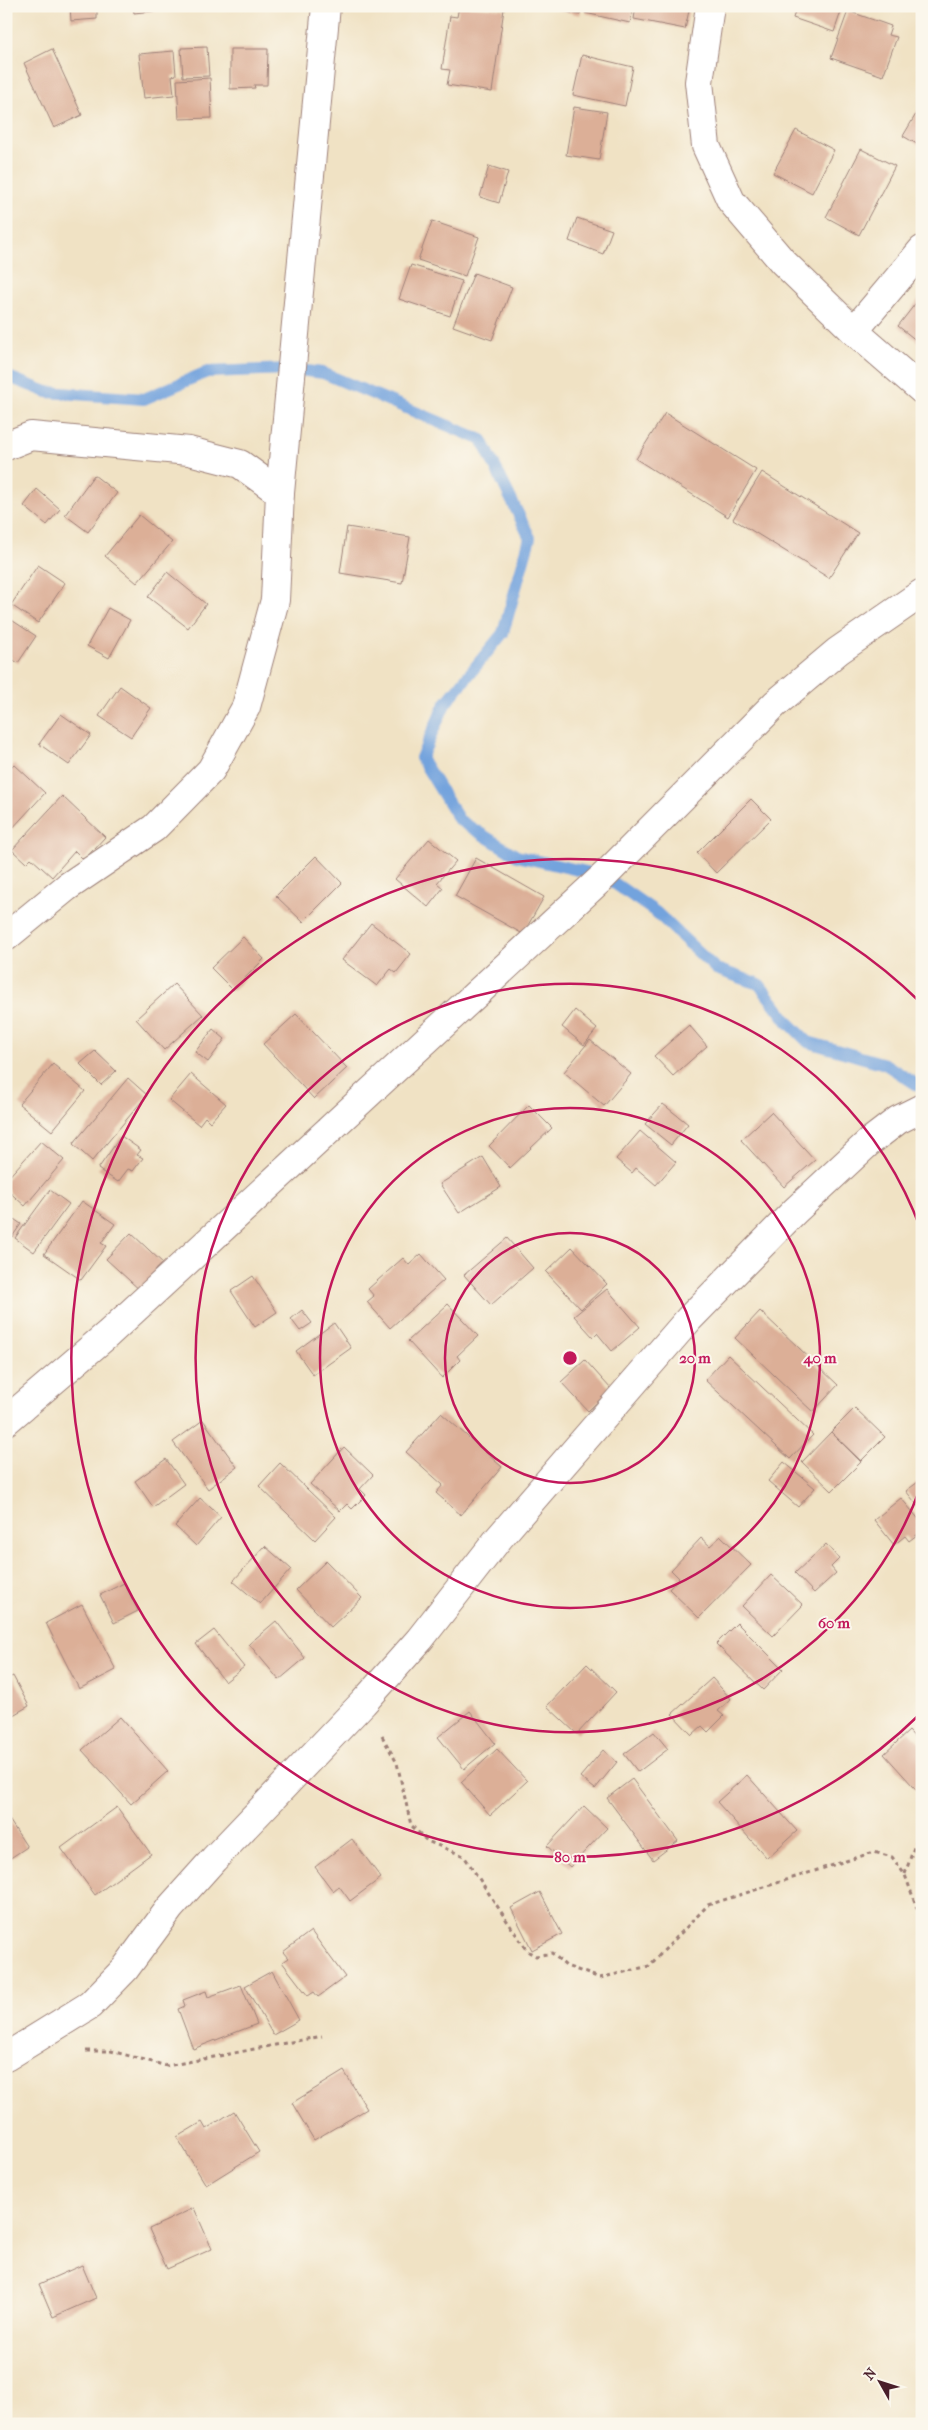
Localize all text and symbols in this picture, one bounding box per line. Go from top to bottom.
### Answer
centre of rings [561,1349,579,1367]
text: 20 m [679,1349,711,1367]
text: 40 m [803,1349,837,1367]
text: 60 m [818,1614,851,1632]
text: 80 m [554,1848,586,1866]
north arrow [856,2358,906,2408]
text: N [860,2364,880,2384]

